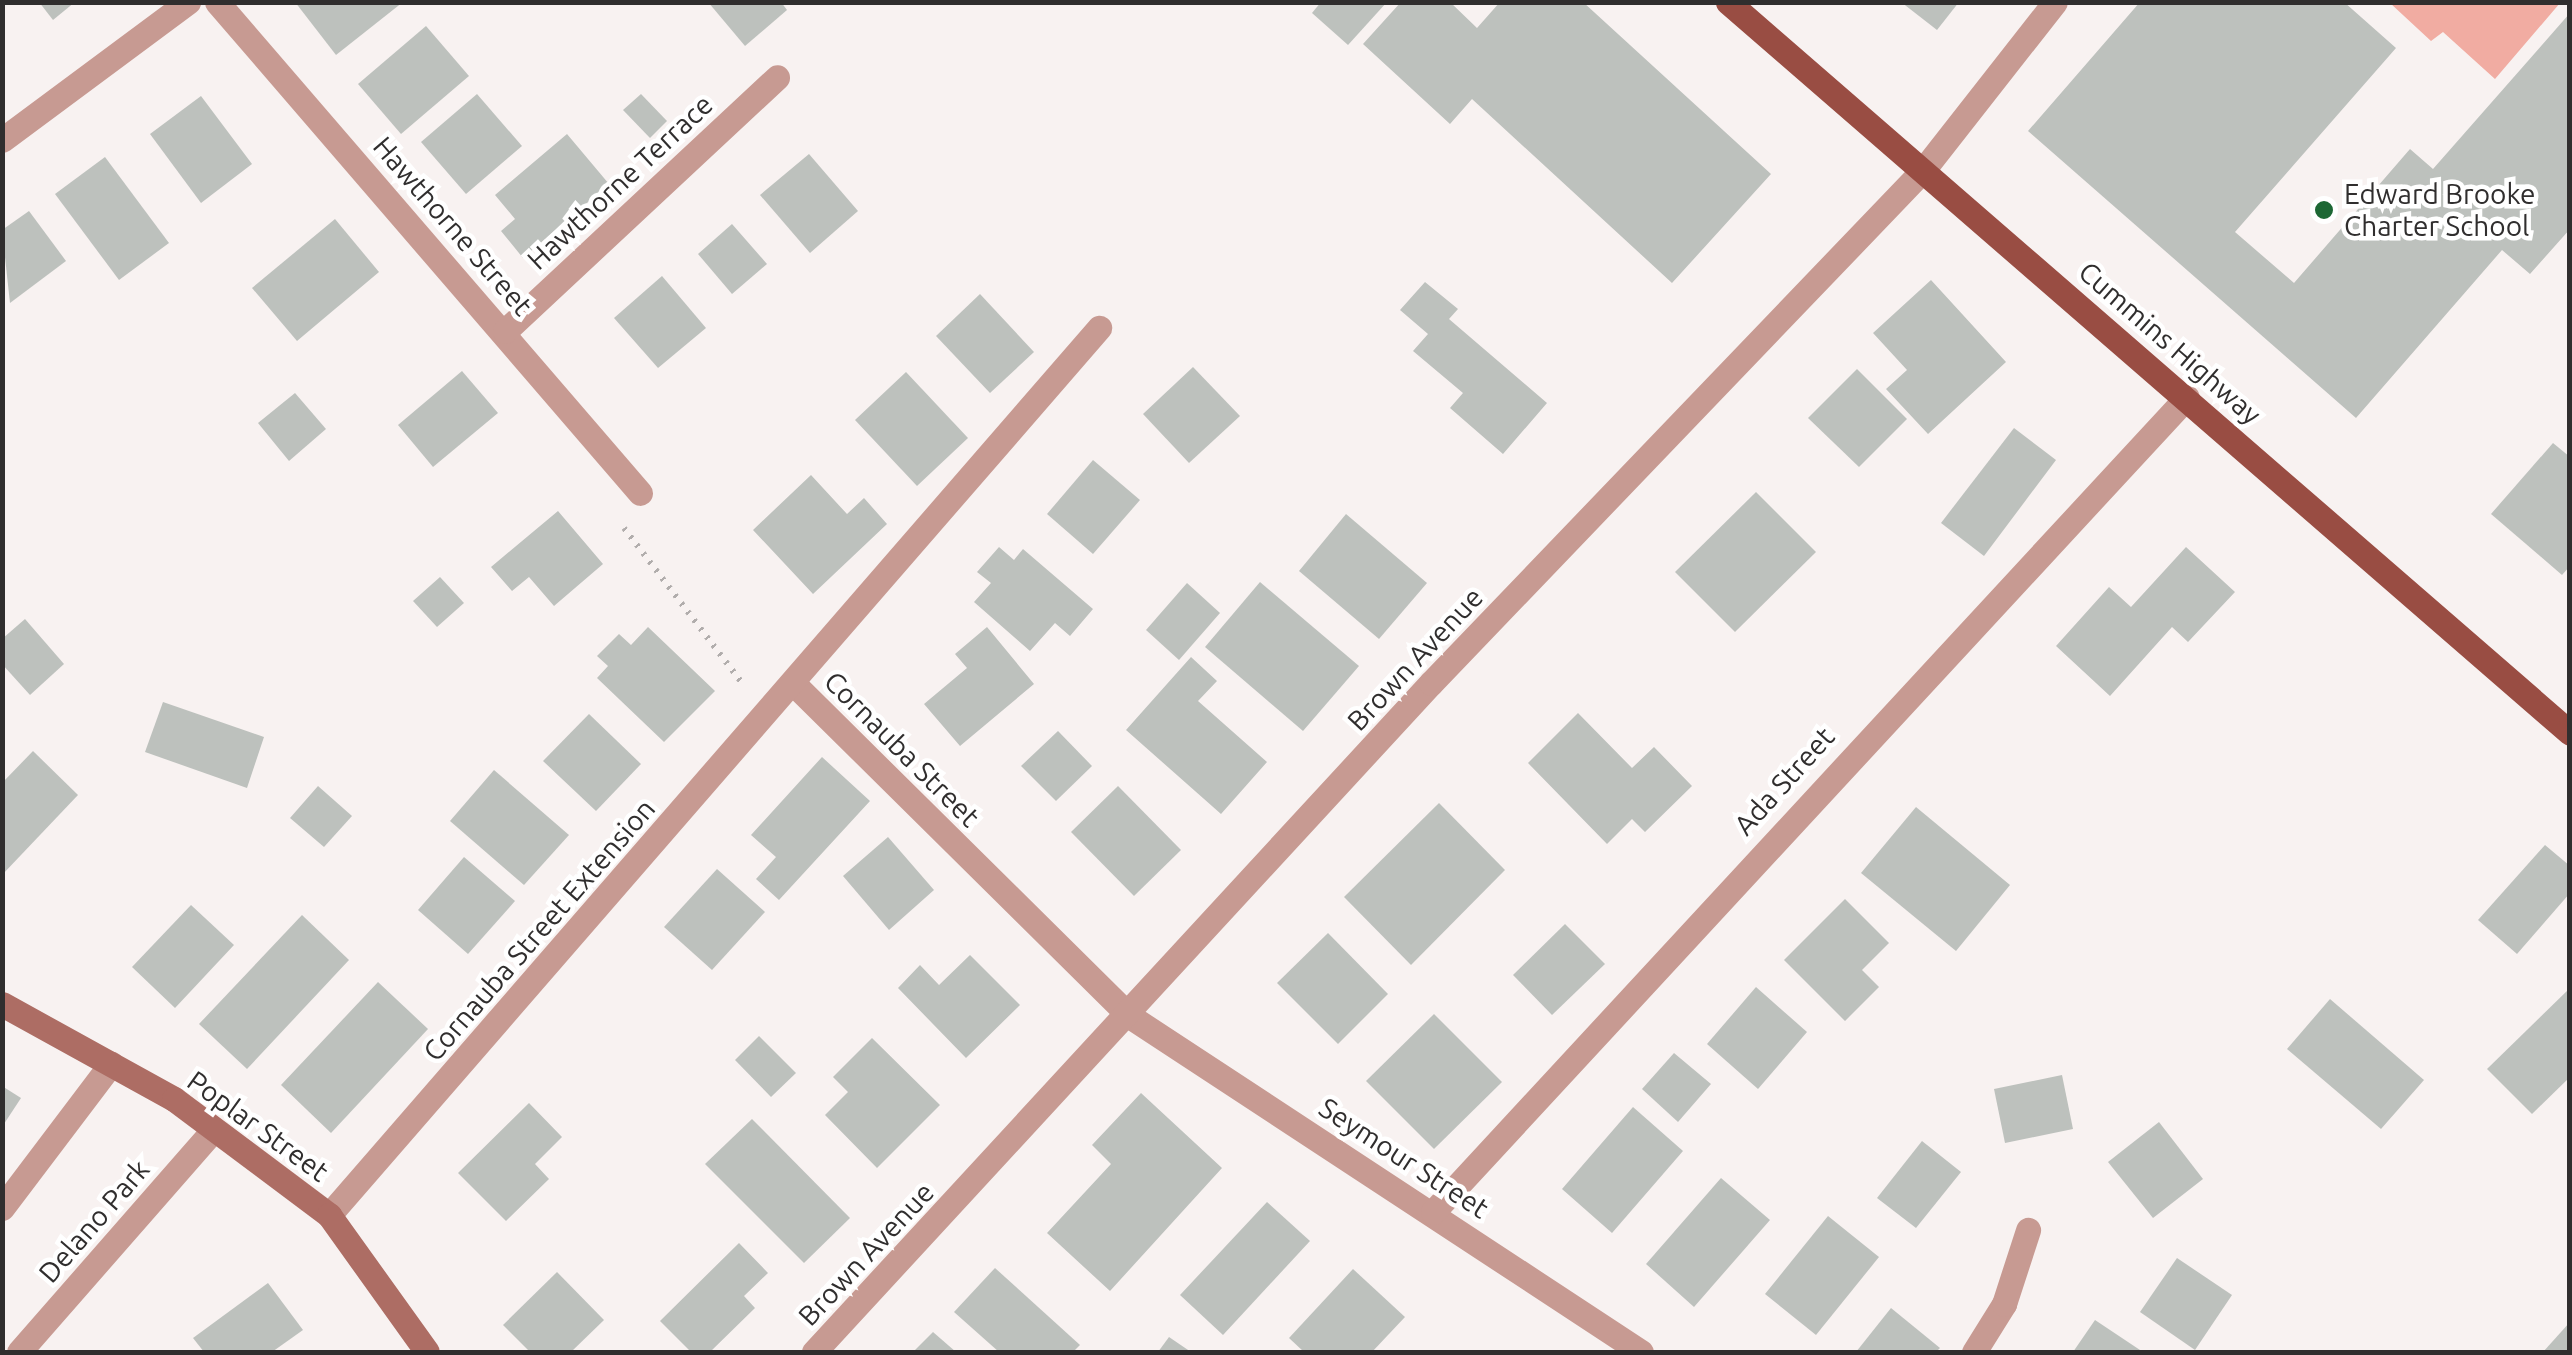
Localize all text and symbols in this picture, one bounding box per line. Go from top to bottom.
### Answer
street label: Hawthorne Terrace [520,87,720,277]
street label: Hawthorne Street [366,130,540,322]
place label: Edward Brooke Charter School [2344,177,2536,243]
marker: Edward Brooke Charter School [2313,199,2335,221]
street label: Cummins Highway [2072,255,2268,431]
street label: Brown Avenue [1340,581,1490,737]
street label: Cornauba Street [817,664,987,834]
street label: Ada Street [1727,720,1841,842]
street label: Cornauba Street Extension [416,792,662,1068]
street label: Poplar Street [181,1064,335,1188]
street label: Seymour Street [1313,1091,1495,1225]
street label: Delano Park [32,1153,156,1289]
street label: Brown Avenue [791,1176,941,1332]

